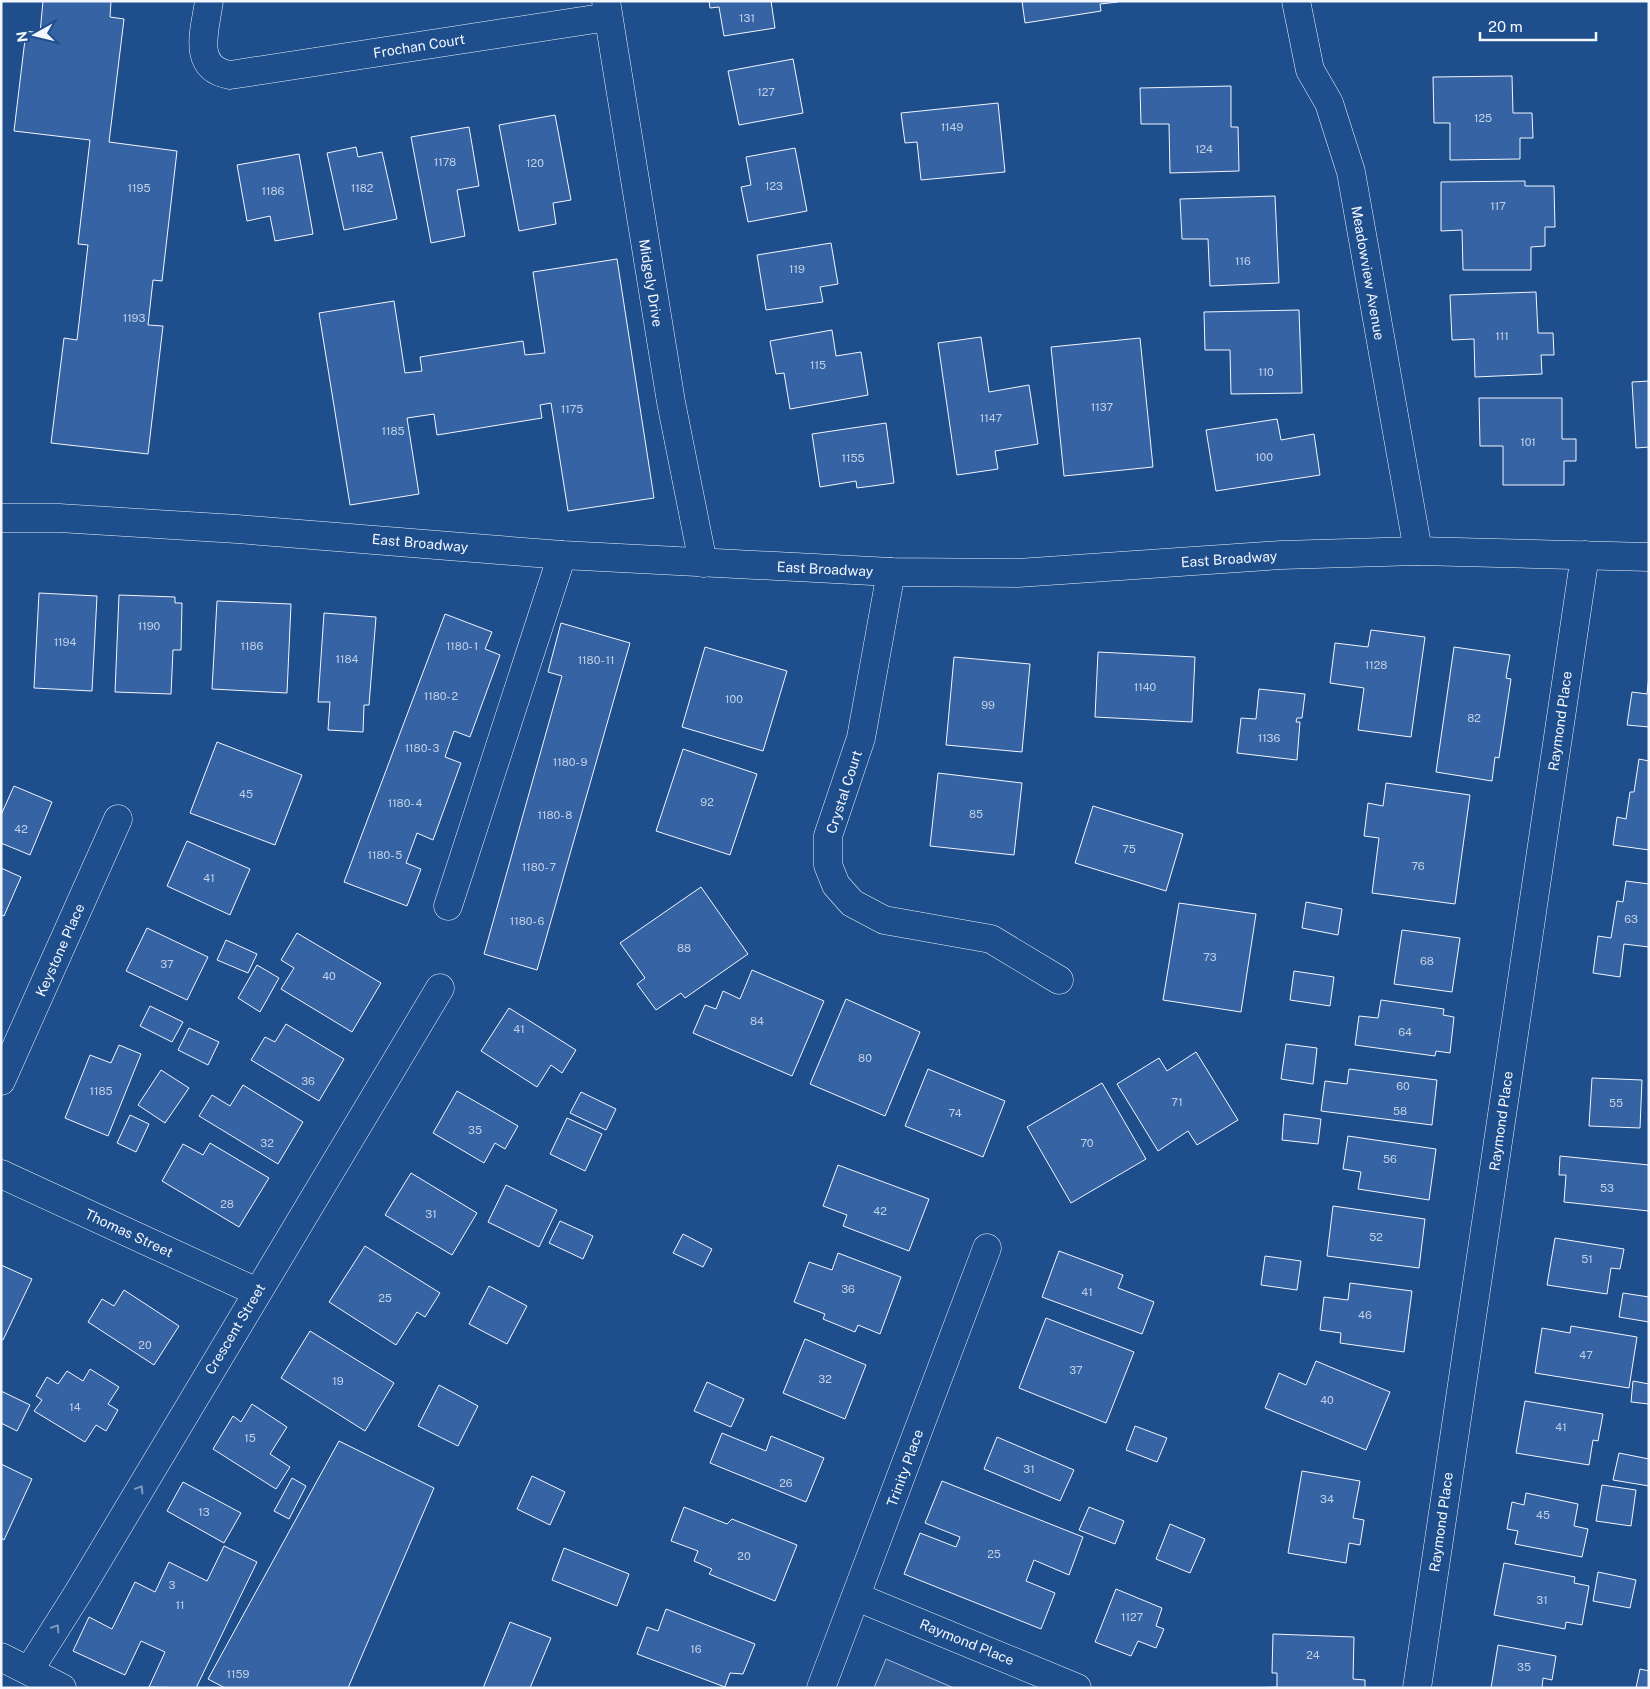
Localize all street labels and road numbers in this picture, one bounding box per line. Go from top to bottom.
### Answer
street label: Frochan Court [372,31,466,61]
street label: Meadowview Avenue [1348,205,1388,341]
street label: Midgely Drive [636,238,666,328]
street label: East Broadway [371,531,469,555]
street label: East Broadway [1180,548,1278,570]
street label: East Broadway [776,558,874,580]
street label: Raymond Place [1545,670,1575,772]
street label: Crystal Court [823,748,865,836]
street label: Keystone Place [32,901,88,999]
street label: Raymond Place [1486,1070,1516,1172]
street label: Thomas Street [82,1206,176,1260]
street label: Crescent Street [202,1281,268,1377]
street label: Trinity Place [884,1427,926,1509]
street label: Raymond Place [1426,1471,1456,1573]
street label: Raymond Place [917,1616,1017,1668]

